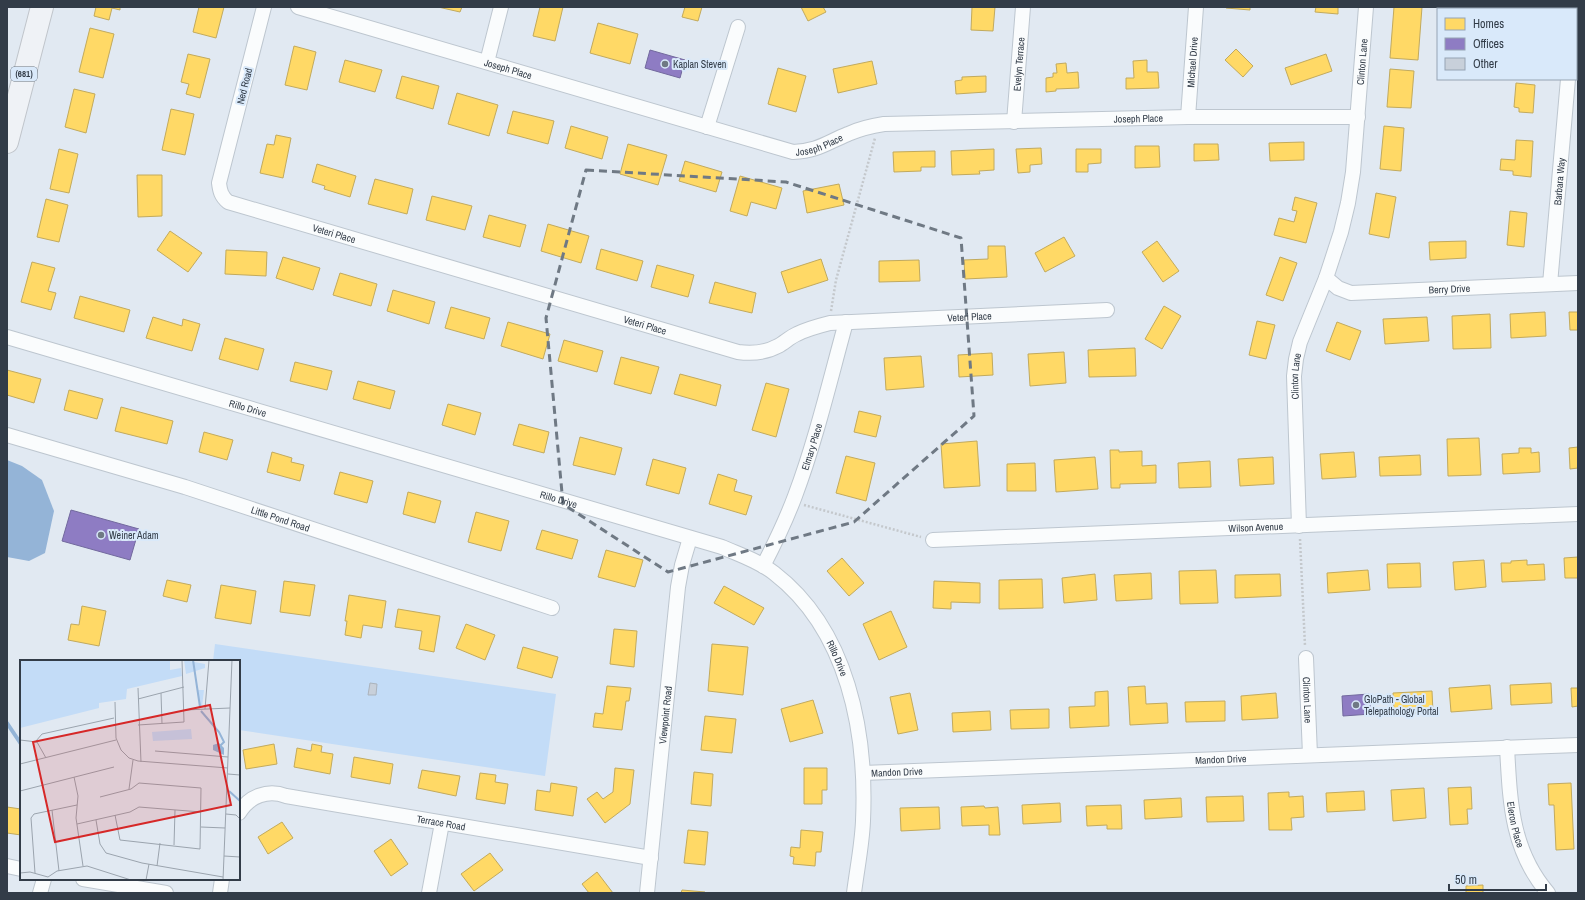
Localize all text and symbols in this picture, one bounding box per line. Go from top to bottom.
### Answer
legend [1437,8,1577,80]
text: Homes [1473,16,1504,32]
street label: Evelyn Terrace [1010,36,1028,92]
street label: Michael Drive [1184,36,1201,88]
text: Offices [1473,36,1504,52]
street label: Clinton Lane [1354,38,1371,85]
street label: Joseph Place [483,56,534,82]
text: Other [1473,56,1498,72]
place label: Kaplan Steven [673,58,726,71]
marker: Kaplan Steven [660,59,670,69]
road number: (681) [11,67,37,81]
street label: Ned Road [234,67,255,106]
street label: Joseph Place [1114,112,1164,126]
street label: Joseph Place [795,131,845,159]
street label: Barbara Way [1551,156,1568,206]
street label: Veteri Place [311,221,358,246]
street label: Berry Drive [1428,282,1471,297]
street label: Veteri Place [947,309,992,324]
street label: Veteri Place [622,313,668,338]
street label: Clinton Lane [1288,351,1304,400]
street label: Rillo Drive [227,397,268,420]
street label: Elmary Place [799,421,825,472]
street label: Rillo Drive [538,488,579,511]
street label: Little Pond Road [249,503,311,535]
street label: Wilson Avenue [1228,520,1284,535]
place label: Weiner Adam [109,529,159,542]
marker: Weiner Adam [96,530,106,540]
street label: Rillo Drive [823,638,851,679]
inset map [20,660,240,880]
street label: Clinton Lane [1300,676,1315,724]
street label: Viewpoint Road [656,685,675,745]
place label: GloPath - Global Telepathology Portal [1364,693,1438,718]
marker: GloPath - Global Telepathology Portal [1351,700,1361,710]
street label: Mandon Drive [1195,752,1247,767]
street label: Mandon Drive [871,765,923,780]
street label: Eleron Place [1504,801,1527,850]
street label: Terrace Road [416,812,467,833]
scale bar [1449,866,1546,892]
text: 50 m [1455,872,1477,888]

